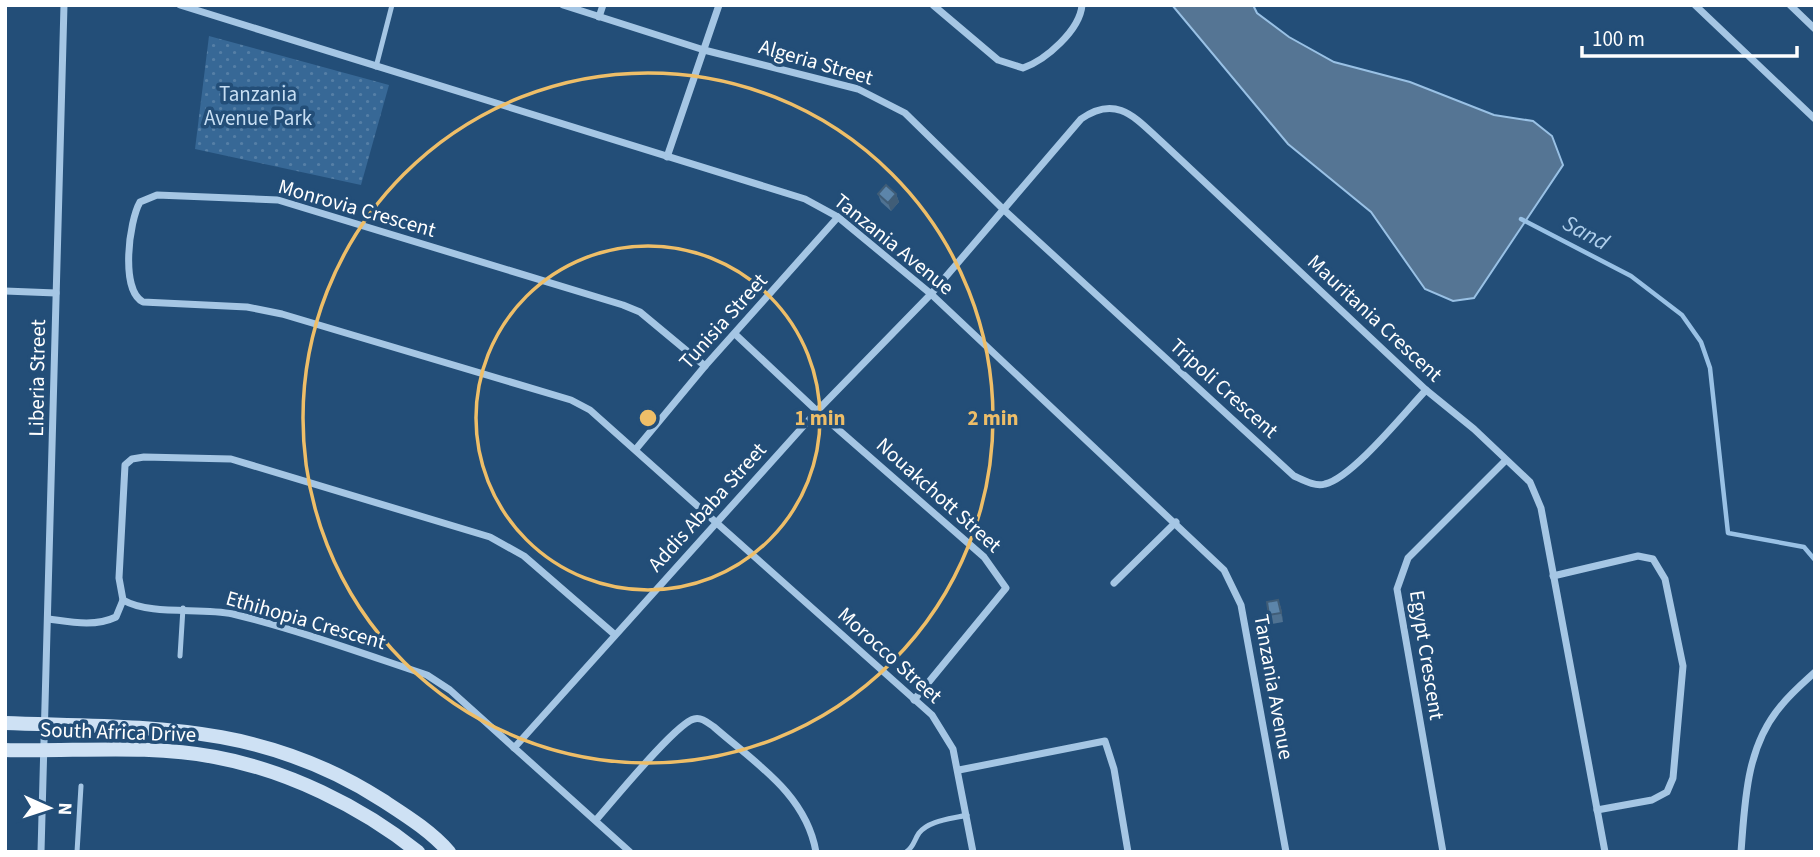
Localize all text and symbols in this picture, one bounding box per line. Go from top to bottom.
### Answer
scale bar [1582,14,1797,58]
text: 100 m [1592,24,1645,54]
street label: Algeria Street [755,31,877,93]
park label: Tanzania Avenue Park [204,79,313,133]
street label: Monrovia Crescent [275,171,439,245]
street label: Tanzania Avenue [827,186,961,302]
water label: Sand [1557,207,1615,259]
street label: Mauritania Crescent [1301,247,1449,389]
street label: Tunisia Street [672,266,774,376]
street label: Liberia Street [21,319,53,437]
street label: Tripoli Crescent [1163,331,1285,445]
text: 1 min [794,403,846,433]
text: 2 min [967,403,1019,433]
centre of rings [636,406,660,430]
street label: Nouakchott Street [870,430,1008,560]
street label: Addis Ababa Street [641,436,773,578]
street label: Ethihopia Crescent [223,583,389,657]
street label: Egypt Crescent [1402,588,1452,722]
street label: Morocco Street [831,600,949,710]
street label: Tanzania Avenue [1246,612,1302,762]
street label: South Africa Drive [39,714,197,750]
north arrow [14,773,84,843]
text: N [51,802,78,816]

